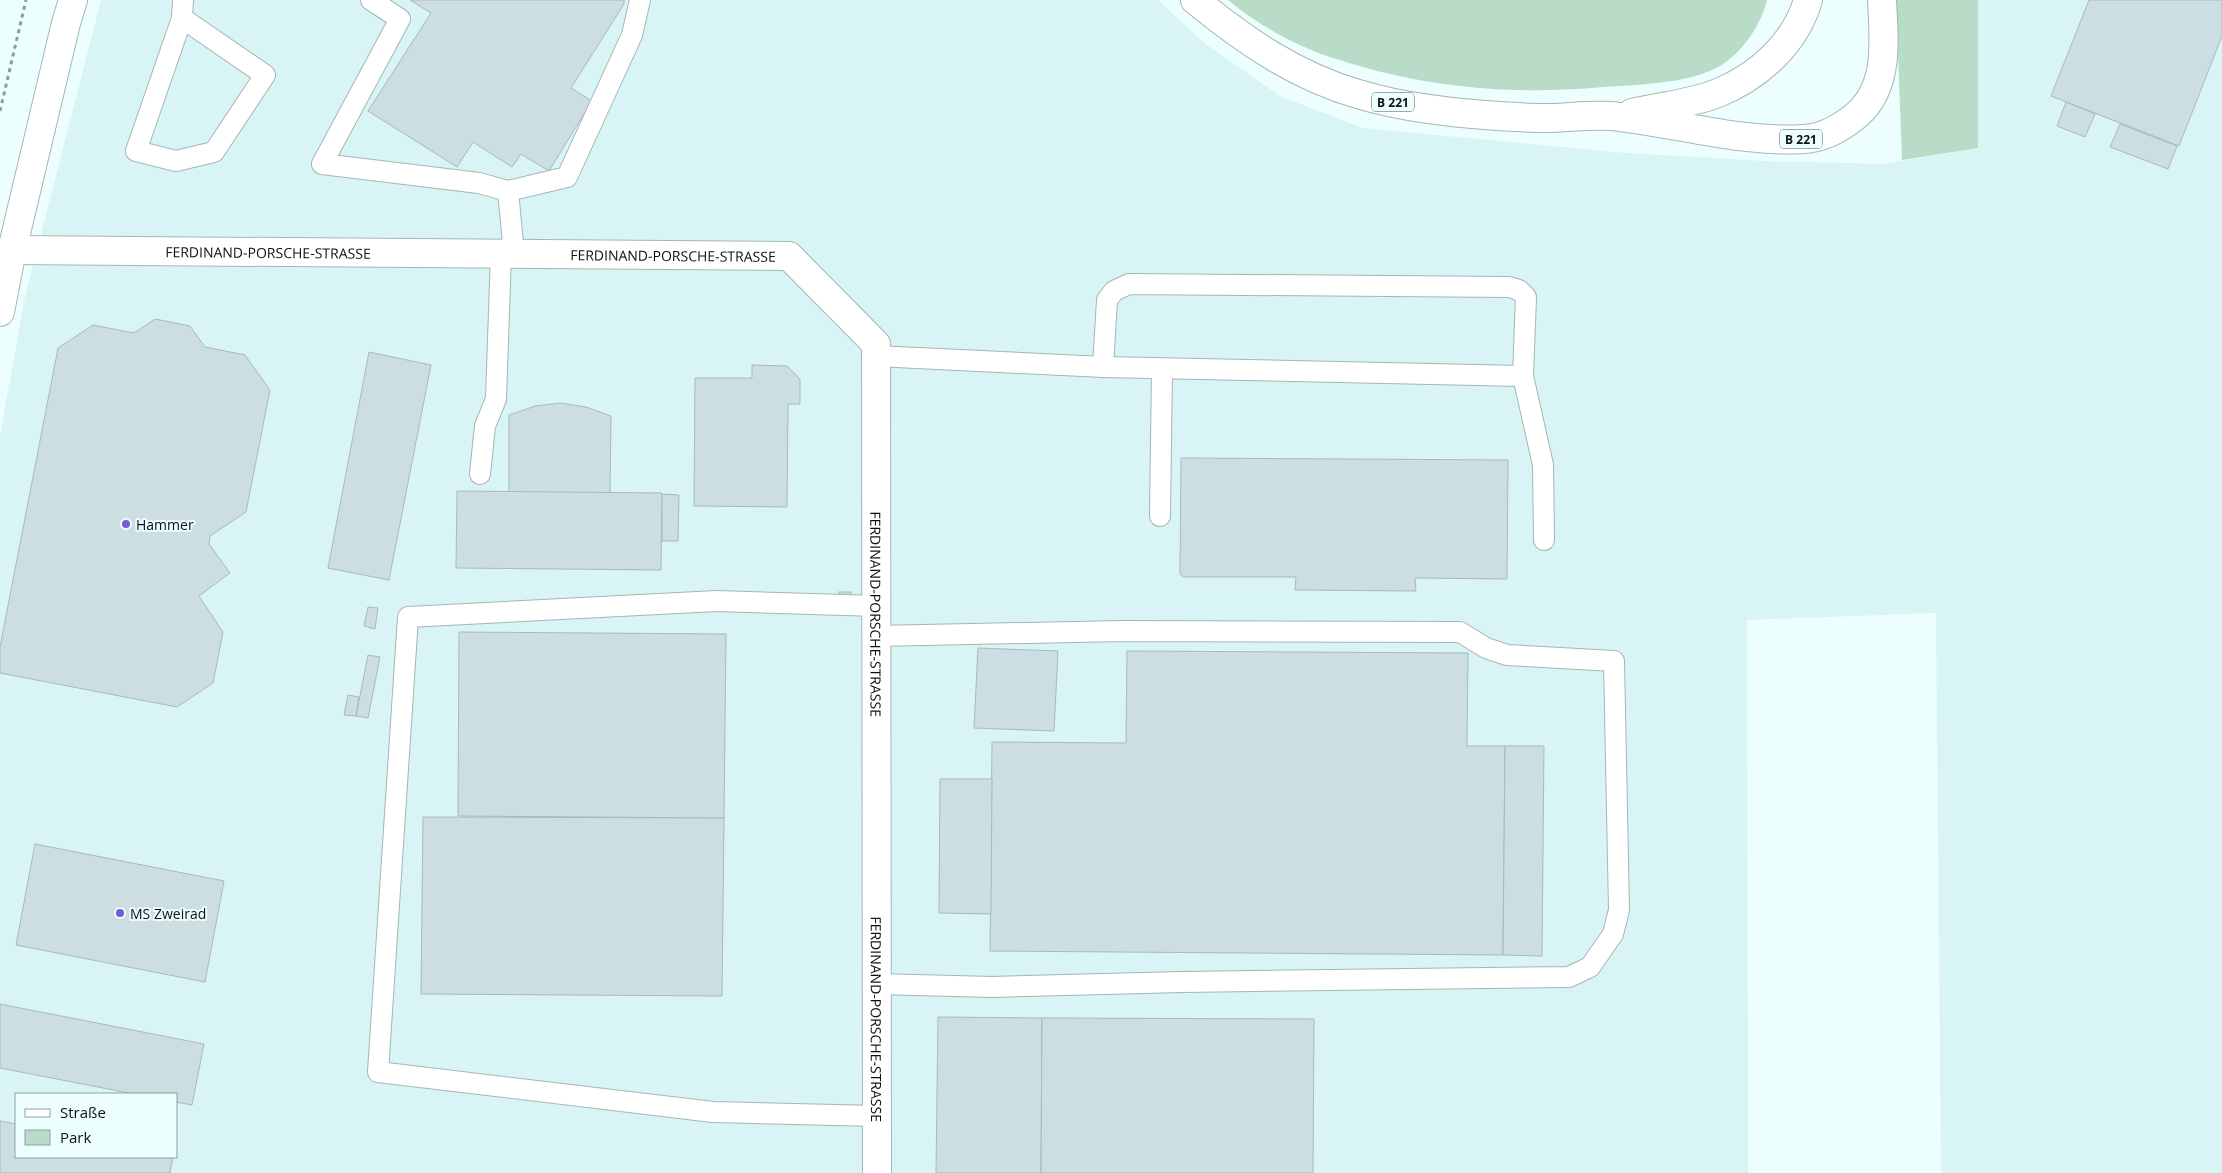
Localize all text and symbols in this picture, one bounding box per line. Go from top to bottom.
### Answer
road number: B 221 [1372,92,1414,111]
road number: B 221 [1780,130,1822,148]
street label: FERDINAND-PORSCHE-STRASSE [165,242,371,262]
street label: FERDINAND-PORSCHE-STRASSE [570,245,776,265]
street label: FERDINAND-PORSCHE-STRASSE [867,511,886,717]
place label: Hammer [136,515,194,534]
marker: Hammer [120,518,132,530]
place label: MS Zweirad [130,904,206,923]
marker: MS Zweirad [114,907,126,919]
street label: FERDINAND-PORSCHE-STRASSE [867,916,886,1122]
legend [15,1093,178,1158]
text: Straße [60,1102,106,1122]
text: Park [60,1127,91,1147]

